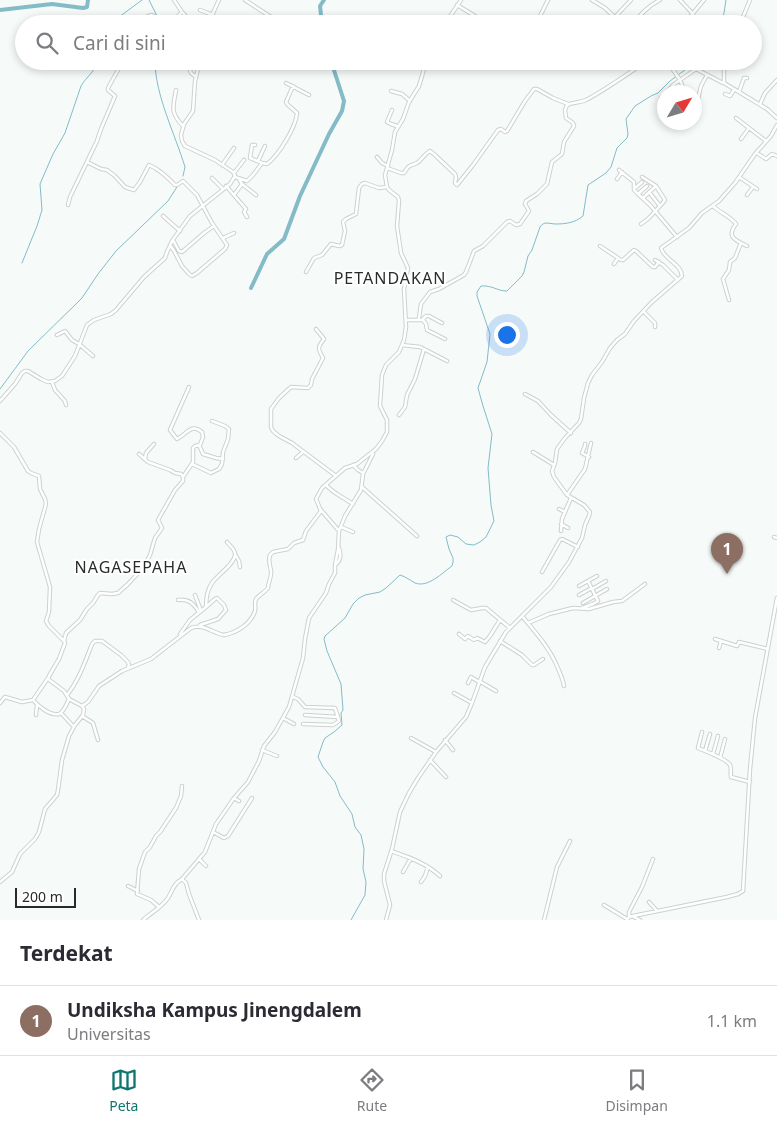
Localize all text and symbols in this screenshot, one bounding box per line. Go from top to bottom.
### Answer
search box [15,15,762,70]
icon: search [33,29,61,57]
text: Cari di sini [73,30,166,56]
north arrow [657,85,702,130]
district label: PETANDAKAN [334,267,446,289]
your location [494,322,520,348]
pin: 1 [711,533,743,574]
district label: NAGASEPAHA [75,556,187,578]
scale bar [15,885,76,908]
text: 200 m [22,887,63,906]
text: Terdekat [20,939,113,967]
text: Undiksha Kampus Jinengdalem [67,997,362,1023]
text: 1 [31,1010,41,1032]
text: 1.1 km [707,1010,757,1032]
text: Universitas [67,1023,151,1045]
tab: Peta [109,1066,138,1115]
tab: Rute [357,1066,387,1115]
tab: Disimpan [605,1066,668,1115]

